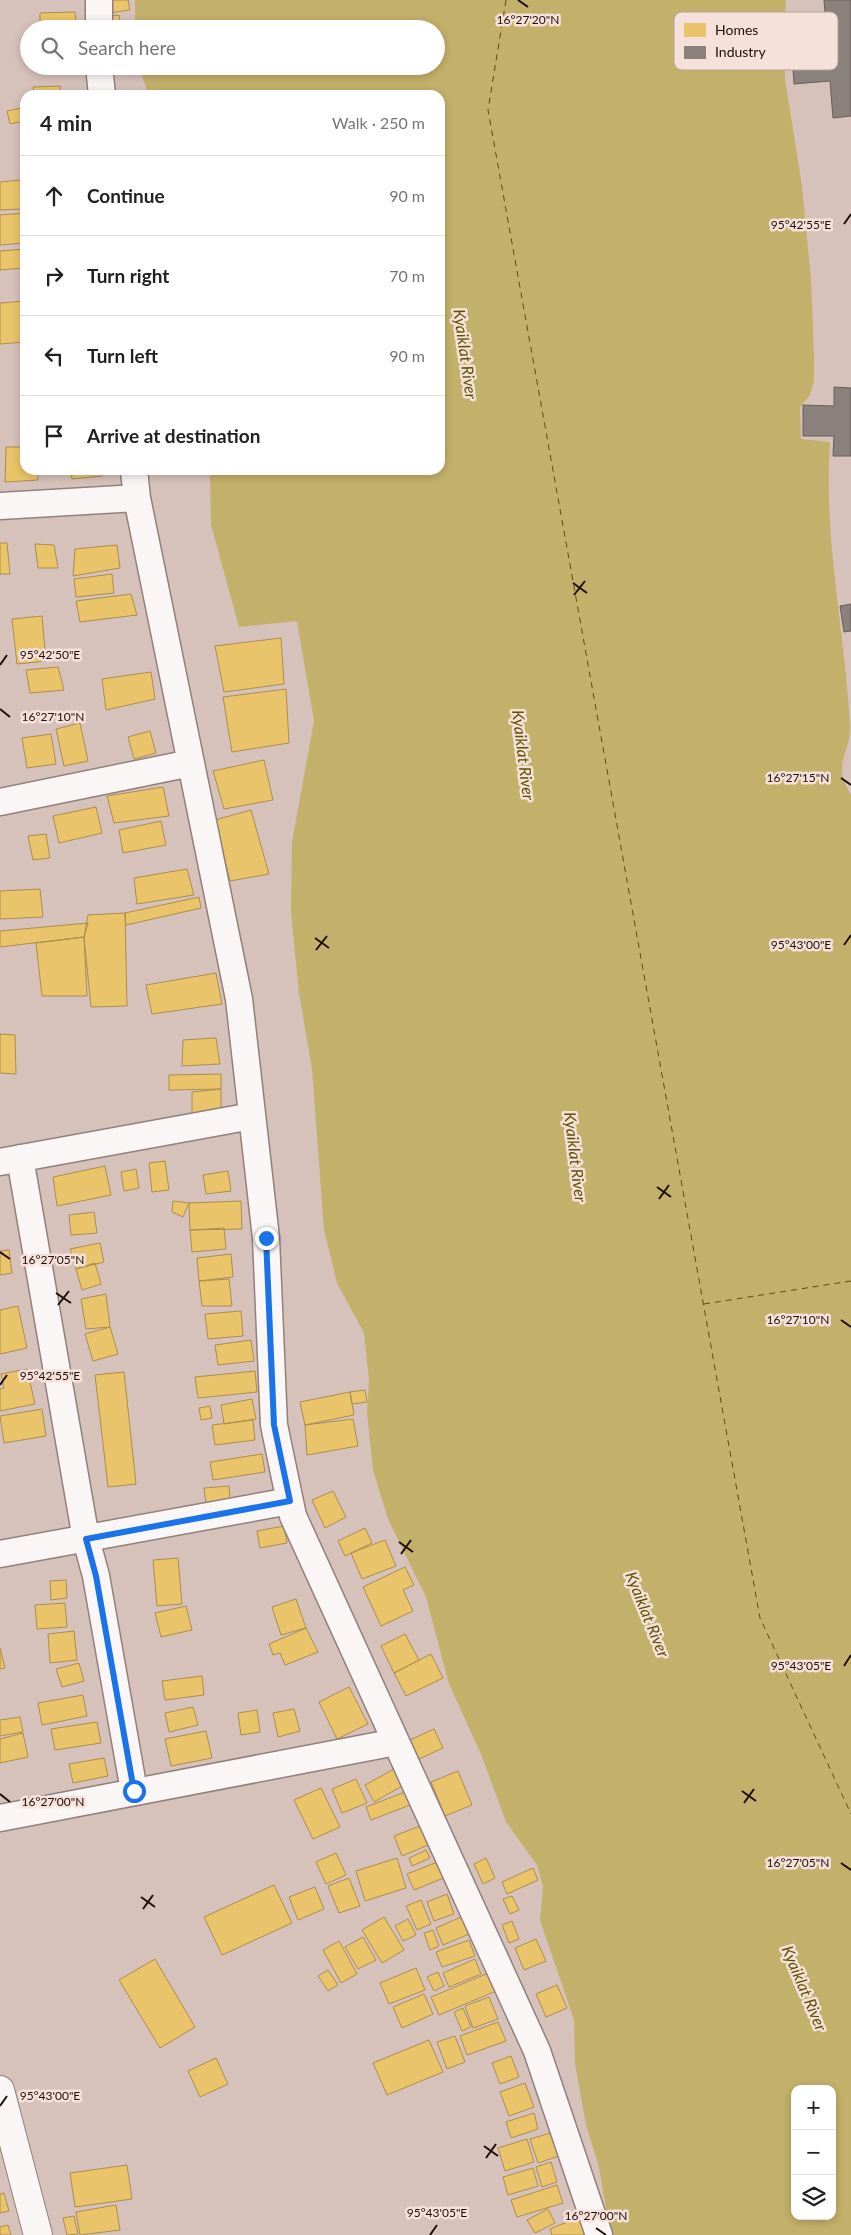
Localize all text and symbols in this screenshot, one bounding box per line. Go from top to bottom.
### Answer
text: 16°27'20"N [497,12,559,27]
legend [674,12,838,70]
search box [20,20,445,75]
text: Homes [715,21,758,38]
icon: search [38,34,66,62]
text: Search here [78,36,176,59]
text: Industry [715,43,766,60]
text: 4 min [40,110,92,135]
text: Walk · 250 m [332,113,425,132]
icon: ahead [40,182,68,210]
text: Continue [87,184,165,207]
text: 90 m [389,186,425,205]
text: 95°42'55"E [771,217,831,232]
icon: right [40,262,68,290]
text: Turn right [87,264,169,287]
text: 70 m [389,266,425,285]
water label: Kyaiklat River [450,308,482,401]
icon: left [40,342,68,370]
text: Turn left [87,344,158,367]
text: 90 m [389,346,425,365]
icon: arrive [40,422,68,450]
text: Arrive at destination [87,424,260,447]
text: 95°42'50"E [20,647,80,662]
text: 16°27'10"N [22,709,84,724]
water label: Kyaiklat River [509,709,539,802]
text: 16°27'15"N [767,770,829,785]
text: 95°43'00"E [771,937,831,952]
water label: Kyaiklat River [561,1111,591,1204]
route end [255,1227,278,1250]
text: 16°27'05"N [22,1252,84,1267]
text: 16°27'10"N [767,1312,829,1327]
text: 95°42'55"E [20,1368,80,1383]
water label: Kyaiklat River [622,1568,674,1660]
text: 95°43'05"E [771,1658,831,1673]
route start [123,1780,146,1803]
text: 16°27'00"N [22,1794,84,1809]
text: 16°27'05"N [767,1855,829,1870]
water label: Kyaiklat River [779,1943,832,2034]
map controls [791,2085,836,2220]
button: + [791,2085,836,2130]
text: 95°43'00"E [20,2088,80,2103]
button: − [791,2130,836,2175]
button: layers [791,2175,836,2220]
text: 95°43'05"E [407,2205,467,2220]
text: 16°27'00"N [565,2208,627,2223]

